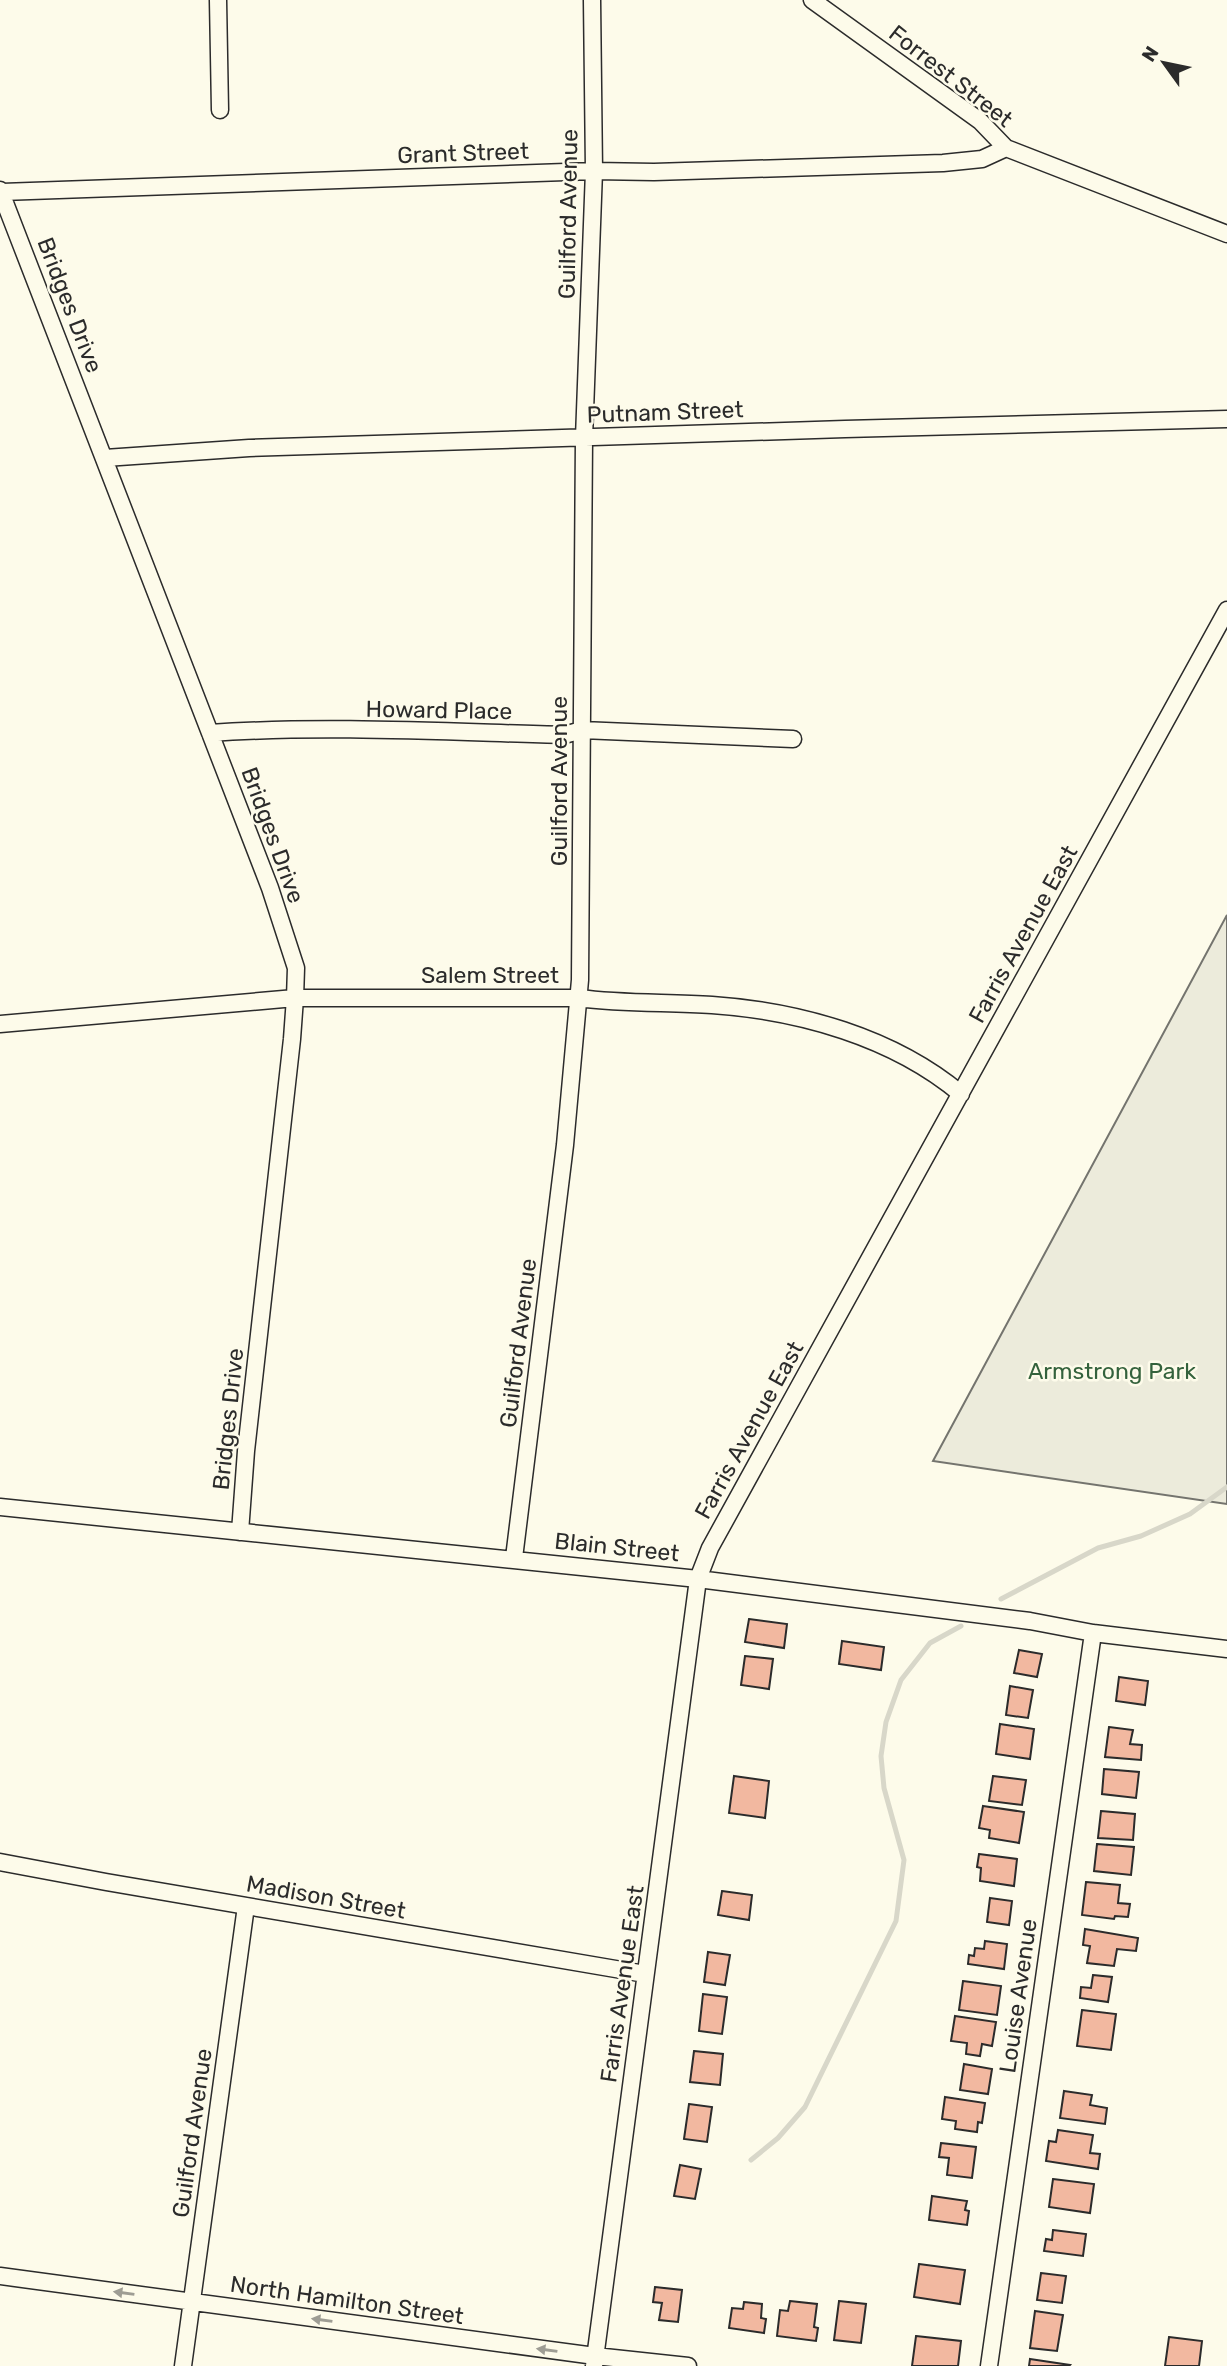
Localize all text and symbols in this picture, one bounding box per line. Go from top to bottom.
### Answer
street label: Forrest Street [884,19,1018,133]
north arrow [1129,28,1199,98]
text: N [1137,42,1164,66]
street label: Guilford Avenue [553,129,583,299]
street label: Grant Street [397,137,529,169]
street label: Bridges Drive [31,233,109,377]
street label: Putnam Street [586,395,744,429]
street label: Howard Place [365,695,513,725]
street label: Guilford Avenue [545,696,573,866]
street label: Bridges Drive [235,763,311,907]
street label: Farris Avenue East [963,840,1083,1028]
street label: Salem Street [421,961,559,989]
street label: Guilford Avenue [494,1257,542,1429]
street label: Farris Avenue East [689,1336,809,1524]
street label: Bridges Drive [207,1347,249,1491]
park label: Armstrong Park [1028,1357,1196,1385]
street label: Blain Street [553,1527,681,1567]
street label: Madison Street [244,1869,408,1925]
street label: Farris Avenue East [594,1884,650,2084]
street label: Louise Avenue [993,1917,1043,2075]
street label: Guilford Avenue [166,2047,218,2219]
street label: North Hamilton Street [228,2270,466,2330]
one-way arrow [113,2287,135,2298]
one-way arrow [311,2314,333,2325]
one-way arrow [536,2344,558,2355]

